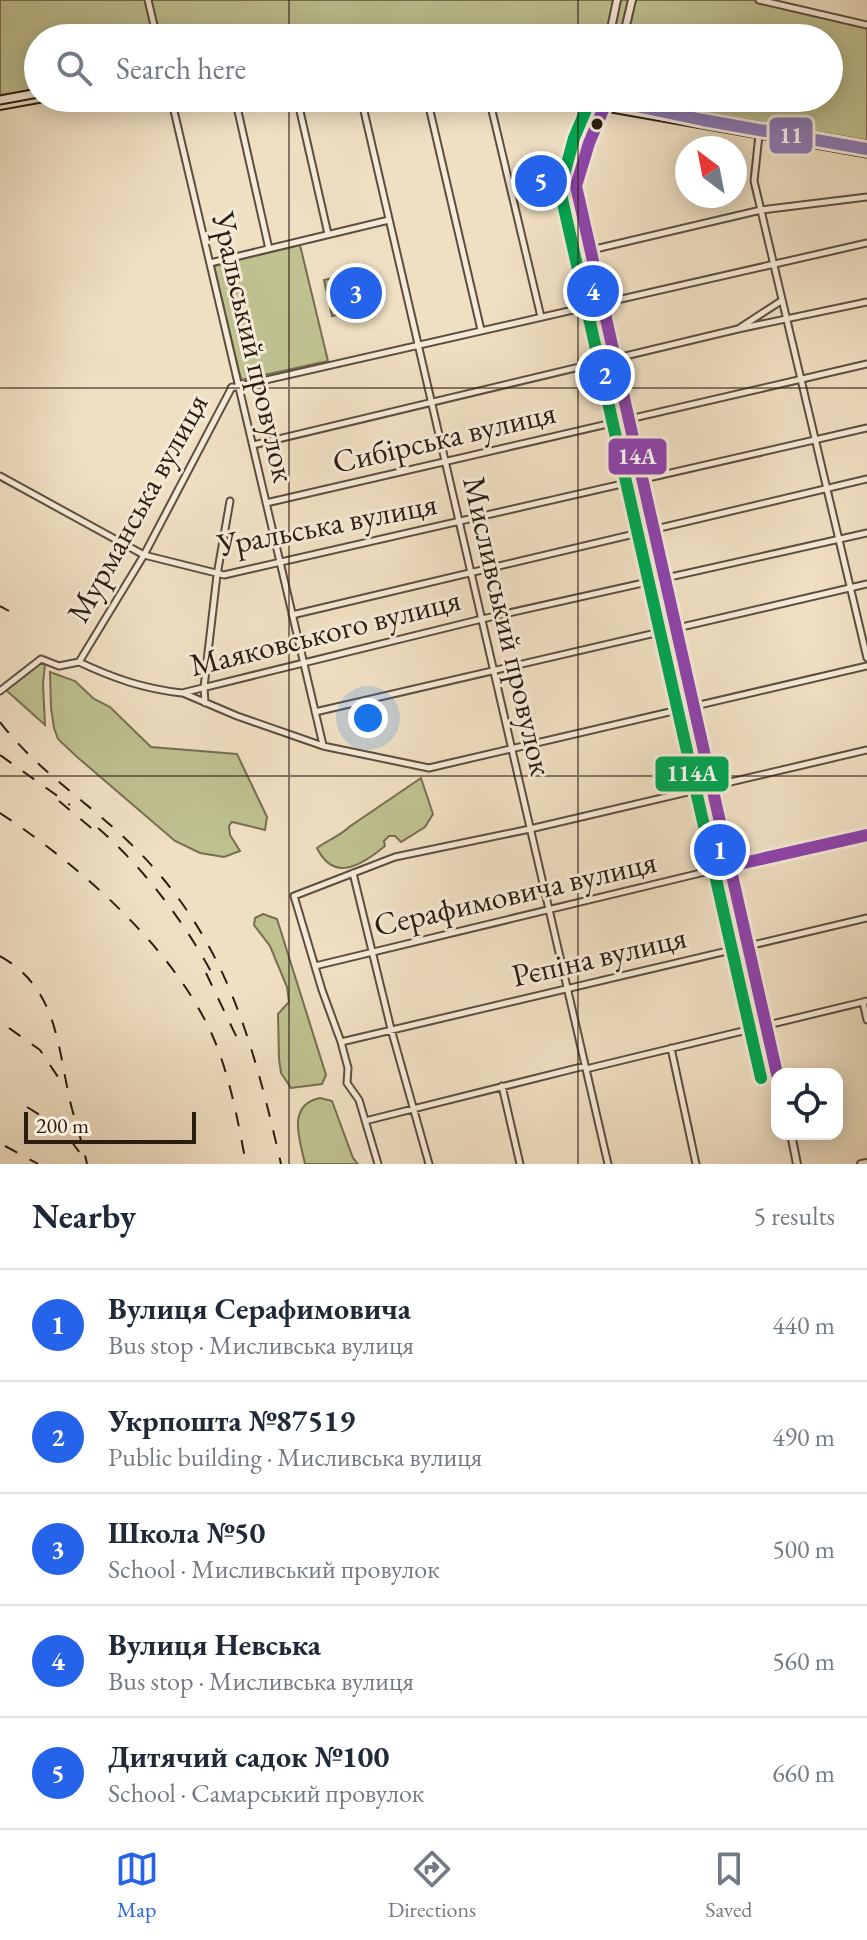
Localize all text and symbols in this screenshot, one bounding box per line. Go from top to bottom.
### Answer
search box [24,24,843,112]
icon: search [52,46,96,90]
text: Search here [116,49,246,88]
unlabelled marker [589,116,605,132]
line badge: 11 [768,116,814,155]
text: 11 [779,121,803,150]
north arrow [675,136,747,208]
pin: 5 [515,151,567,211]
street label: Уральський провулок [202,207,306,486]
pin: 4 [567,261,619,321]
pin: 3 [330,263,382,323]
pin: 2 [579,345,631,405]
street label: Мурманська вулиця [57,386,217,630]
street label: Сибірська вулиця [328,391,560,483]
line badge: 14А [607,437,668,476]
text: 14А [617,442,657,471]
street label: Мисливський провулок [453,472,563,780]
street label: Уральська вулиця [213,482,440,566]
street label: Маяковського вулиця [185,578,465,686]
your location [348,698,388,738]
line badge: 114А [654,755,730,793]
text: 114А [667,759,718,788]
pin: 1 [694,820,746,880]
street label: Серафимовича вулиця [370,840,660,946]
street label: Рєпіна вулиця [508,916,690,996]
map controls [771,1068,843,1140]
button: locate [771,1068,843,1140]
scale bar [24,1108,196,1144]
text: 200 m [36,1111,89,1140]
text: Nearby [32,1194,136,1238]
text: 5 results [754,1199,835,1233]
text: Вулиця Серафимовича [108,1289,411,1328]
text: 1 [51,1308,65,1342]
text: 440 m [772,1308,835,1342]
text: Bus stop · Мисливська вулиця [108,1328,414,1362]
text: Укрпошта №87519 [108,1401,355,1440]
text: 2 [51,1420,65,1454]
text: 490 m [772,1420,835,1454]
text: Public building · Мисливська вулиця [108,1440,482,1474]
text: Школа №50 [108,1513,265,1552]
text: 3 [51,1532,65,1566]
text: 500 m [772,1532,835,1566]
text: School · Мисливський провулок [108,1552,440,1586]
text: Вулиця Невська [108,1625,321,1664]
text: 4 [51,1644,65,1678]
text: 560 m [772,1644,835,1678]
text: Bus stop · Мисливська вулиця [108,1664,414,1698]
text: Дитячий садок №100 [108,1737,389,1776]
text: 5 [51,1756,65,1790]
text: 660 m [772,1756,835,1790]
text: School · Самарський провулок [108,1776,424,1810]
tab: Map [115,1847,159,1924]
tab: Directions [388,1847,476,1924]
tab: Saved [705,1847,752,1924]

